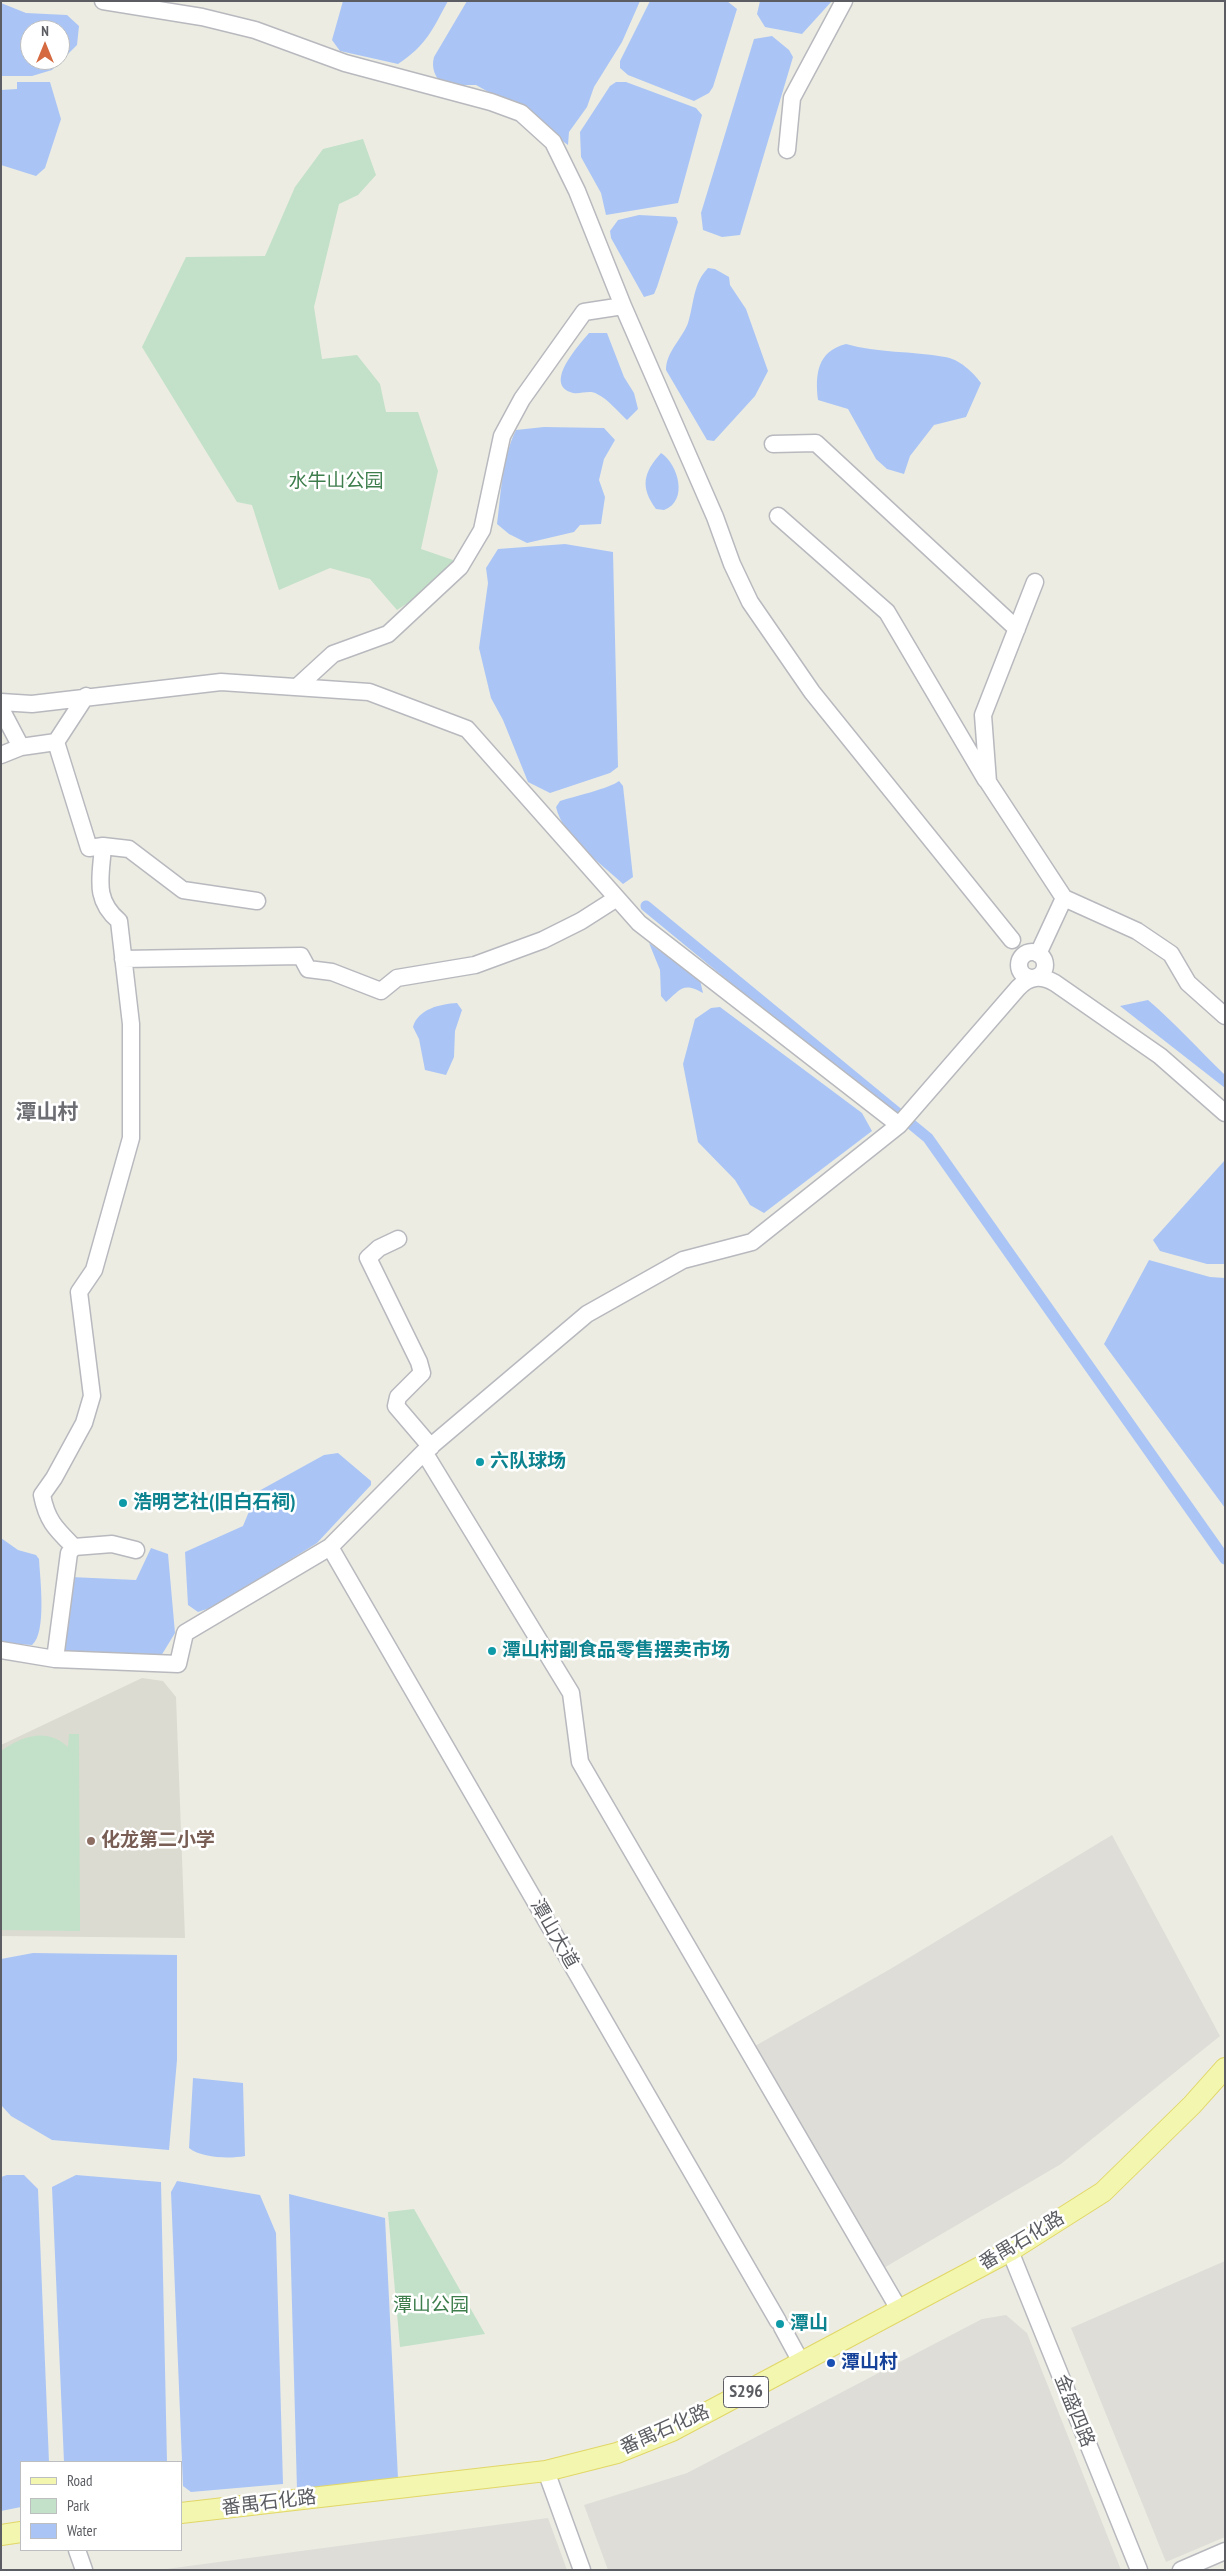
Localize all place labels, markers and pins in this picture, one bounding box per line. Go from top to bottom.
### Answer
place label: 六队球场 [490,1451,566,1473]
marker: 六队球场 [474,1456,486,1468]
place label: 浩明艺社(旧白石祠) [133,1492,296,1514]
marker: 浩明艺社(旧白石祠) [117,1497,129,1509]
place label: 潭山村副食品零售摆卖市场 [502,1640,730,1662]
marker: 潭山村副食品零售摆卖市场 [486,1645,498,1657]
place label: 化龙第二小学 [101,1830,215,1852]
marker: 化龙第二小学 [85,1835,97,1847]
place label: 潭山 [790,2313,828,2335]
marker: 潭山 [774,2318,786,2330]
place label: 潭山村 [841,2352,898,2374]
marker: 潭山村 [825,2357,837,2369]

